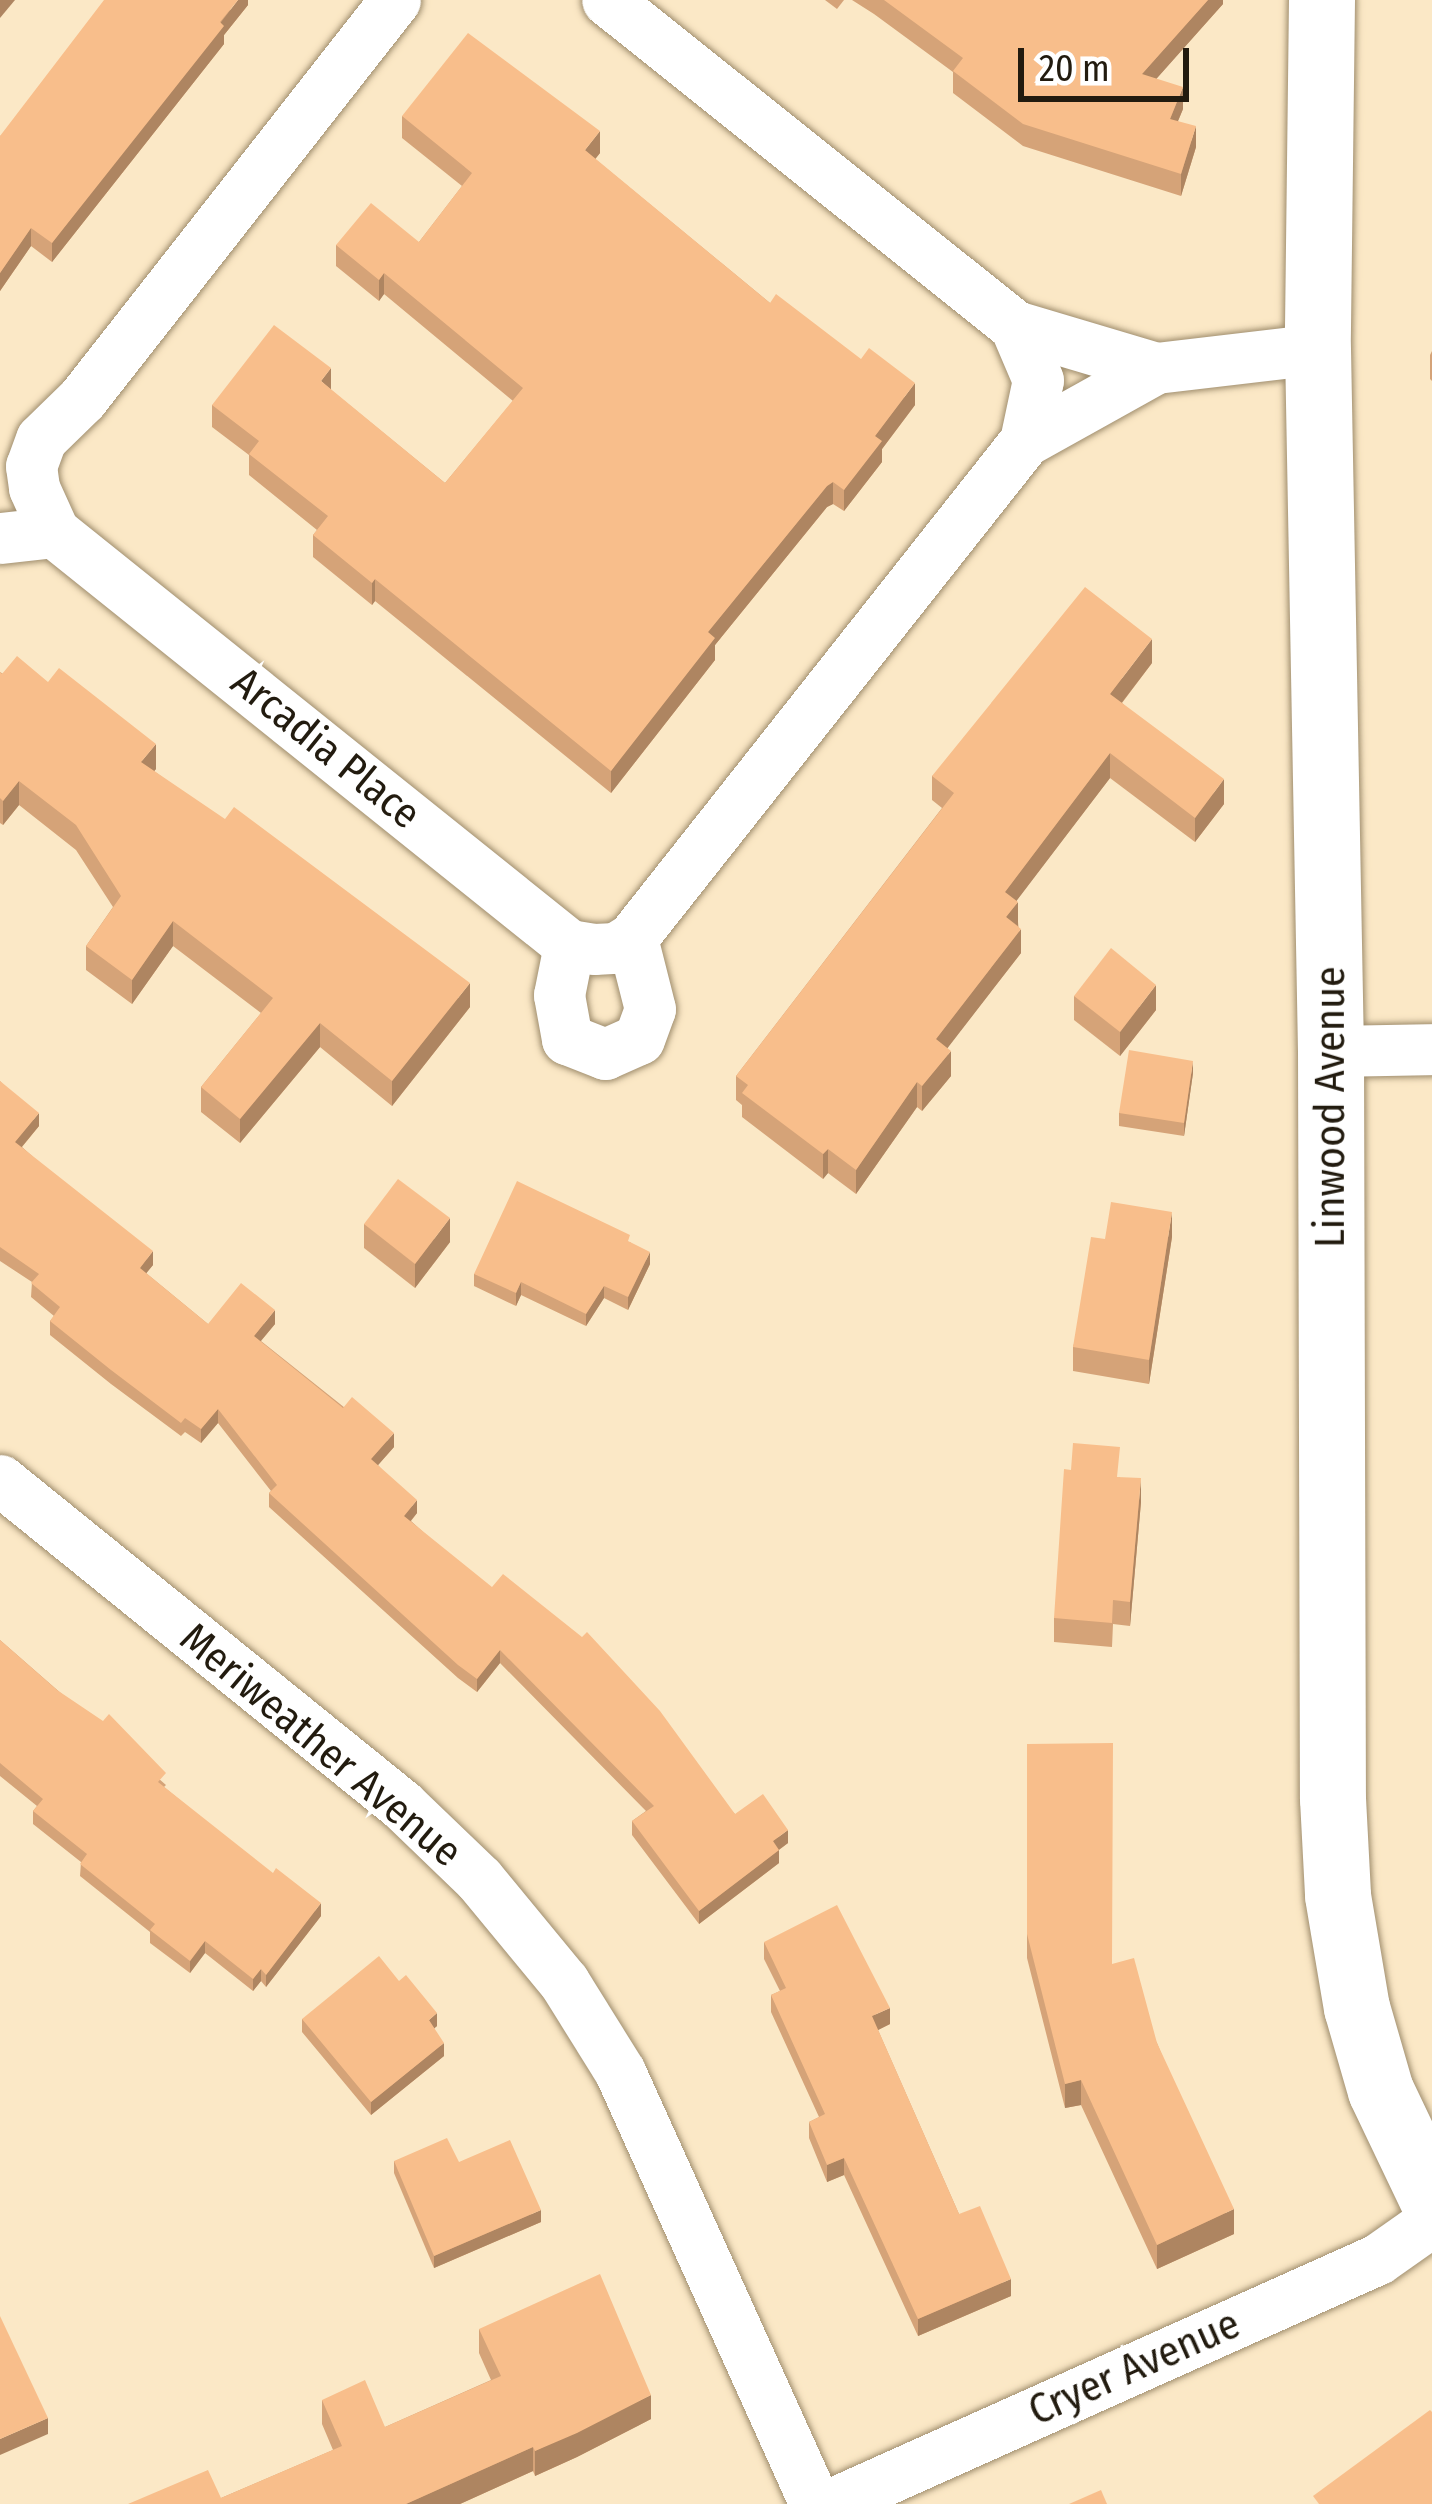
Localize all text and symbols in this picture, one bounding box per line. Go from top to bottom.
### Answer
scale bar [1024,24,1195,98]
text: 20 m [1039,47,1110,91]
street label: Arcadia Place [221,657,431,839]
street label: Linwood Avenue [1305,966,1355,1248]
street label: Meriweather Avenue [170,1613,472,1877]
street label: Cryer Avenue [1021,2298,1247,2436]

